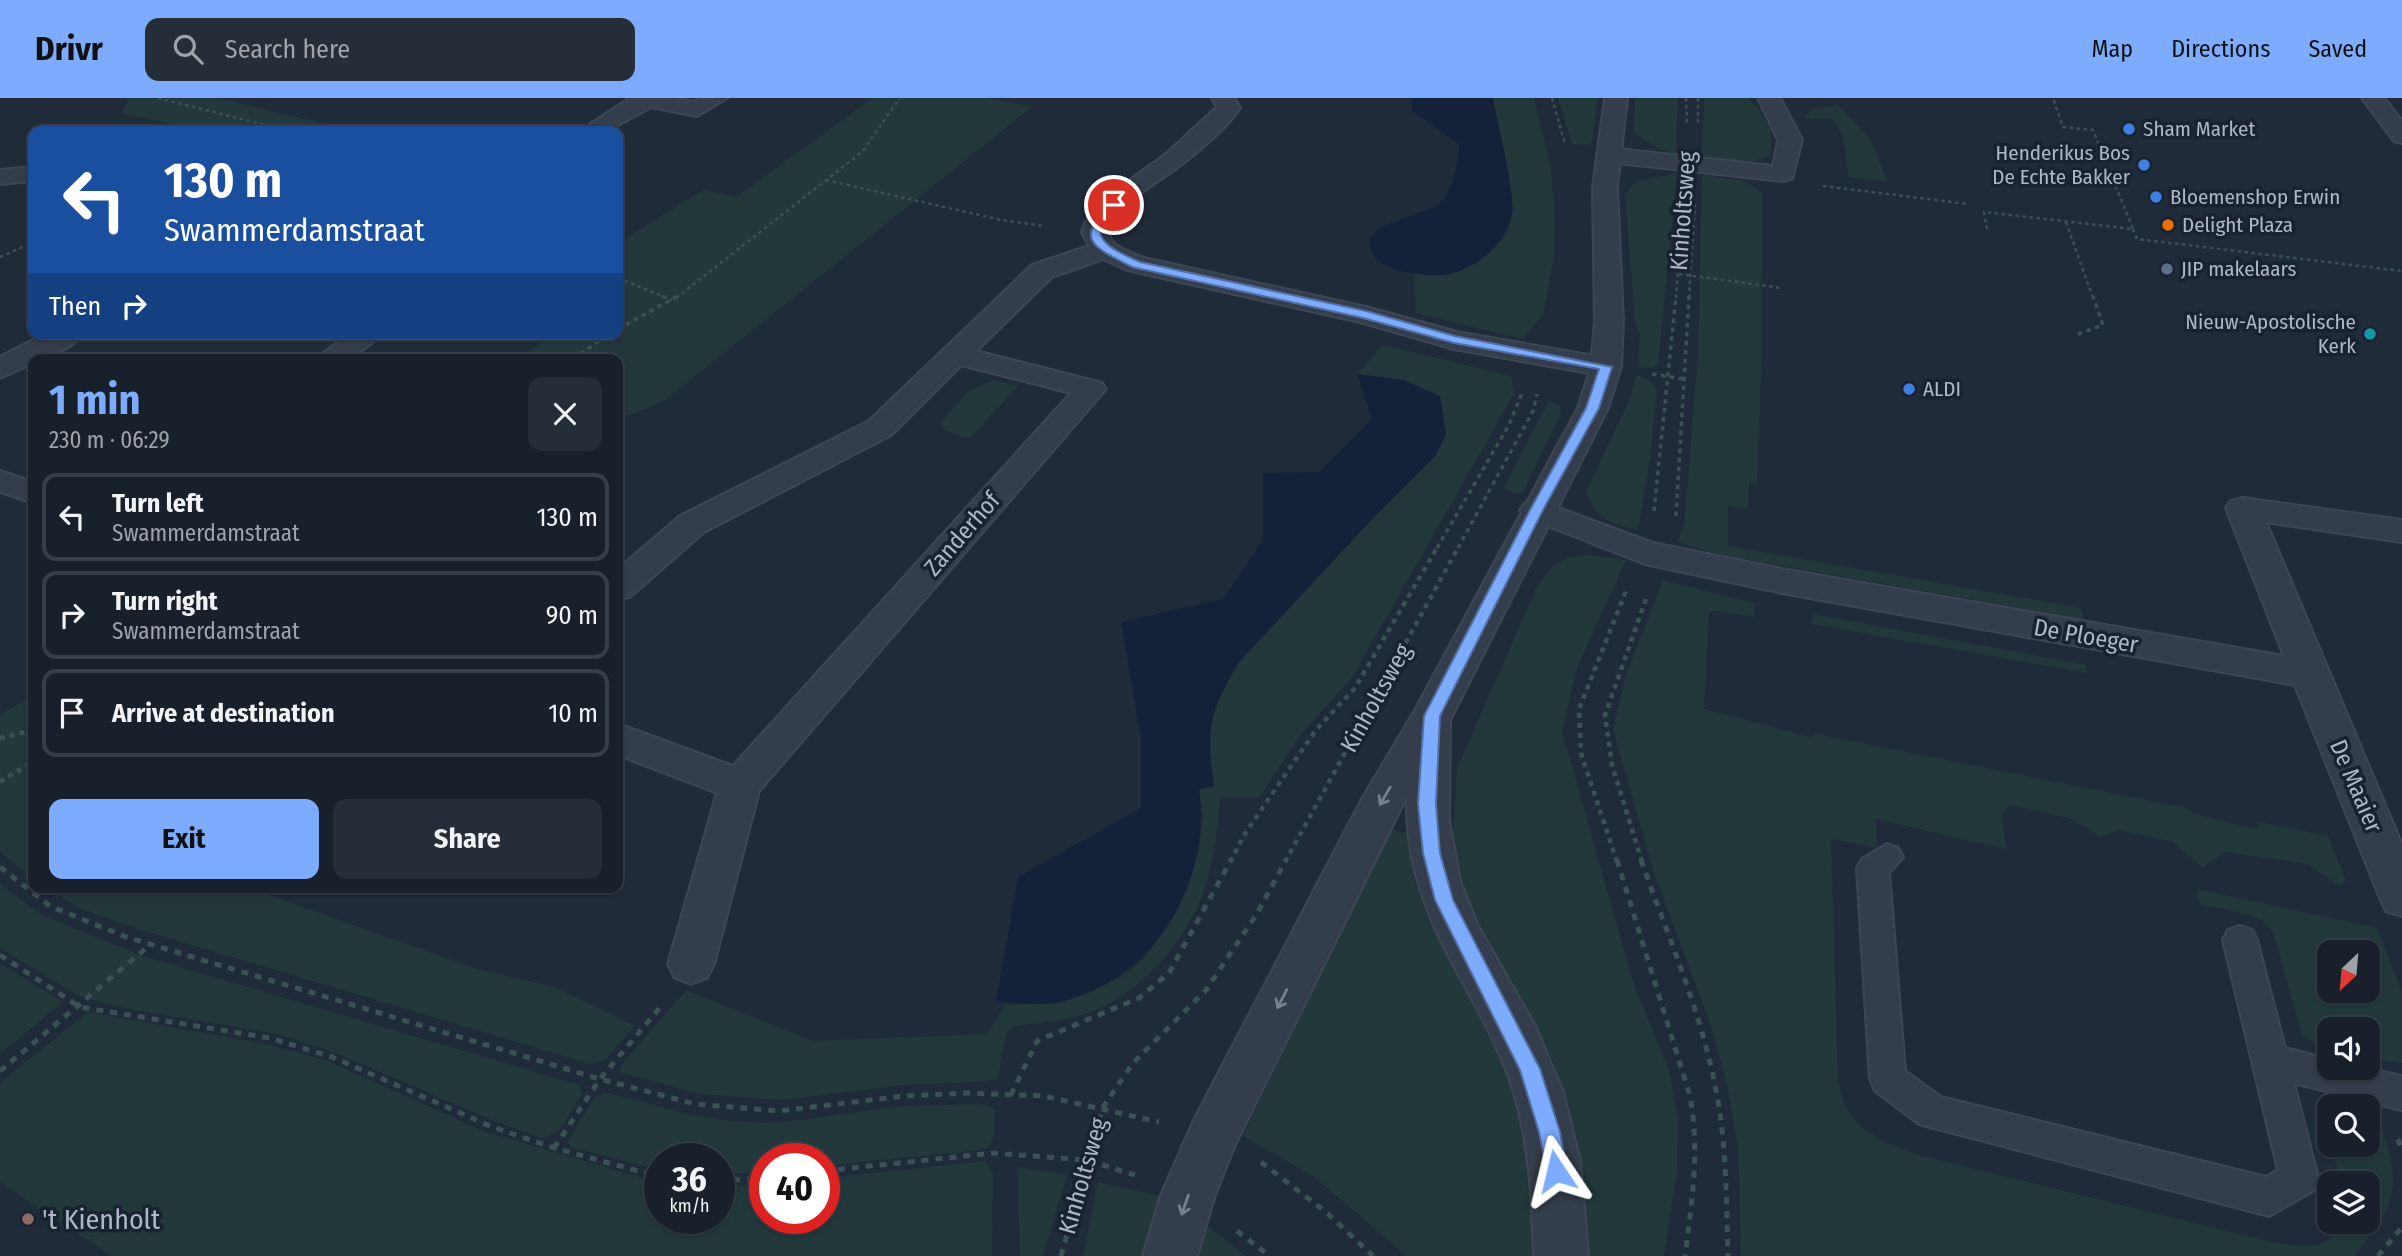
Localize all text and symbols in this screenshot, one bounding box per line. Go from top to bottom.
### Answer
search box [145,18,635,81]
text: Drivr [35,29,103,69]
icon: search [169,30,207,68]
text: Search here [225,34,350,65]
text: Map [2092,35,2133,63]
text: Directions [2171,35,2270,63]
text: Saved [2308,35,2367,63]
place label: Sham Market [2143,116,2255,142]
marker: Sham Market [2121,121,2137,137]
place label: Henderikus Bos De Echte Bakker [1992,140,2131,190]
street label: Kinholtsweg [1665,150,1701,272]
text: 130 m [164,151,282,210]
icon: left [49,154,140,245]
marker: Henderikus Bos De Echte Bakker [2136,157,2152,173]
pin [1084,175,1144,235]
place label: Bloemenshop Erwin [2170,184,2340,210]
icon: arrive [1095,186,1133,224]
marker: Bloemenshop Erwin [2148,189,2164,205]
text: Swammerdamstraat [164,211,425,249]
place label: Delight Plaza [2182,212,2293,238]
marker: Delight Plaza [2160,217,2176,233]
place label: JIP makelaars [2181,256,2297,282]
marker: JIP makelaars [2159,261,2175,277]
icon: right [115,287,153,325]
text: Then [49,291,101,322]
place label: Nieuw-Apostolische Kerk [2185,309,2356,359]
marker: Nieuw-Apostolische Kerk [2362,326,2378,342]
text: 1 min [49,375,140,425]
place label: ALDI [1923,376,1961,402]
button: close [528,377,602,451]
marker: ALDI [1901,381,1917,397]
text: 230 m · 06:29 [49,426,170,454]
street label: Zanderhof [918,485,1007,581]
text: Turn left [112,488,204,519]
icon: left [53,498,91,536]
text: 130 m [536,502,598,533]
text: Swammerdamstraat [112,519,299,547]
text: Turn right [112,586,218,617]
icon: right [53,596,91,634]
text: 90 m [546,600,598,631]
street label: De Ploeger [2032,613,2141,659]
text: Swammerdamstraat [112,617,299,645]
street label: Kinholtsweg [1335,638,1418,757]
icon: arrive [53,694,91,732]
text: Arrive at destination [112,698,335,729]
text: 10 m [548,698,598,729]
street label: De Maaier [2324,735,2388,837]
one-way arrow [1378,786,1392,806]
button: Exit [49,799,319,879]
button: Share [333,799,602,879]
north arrow [2317,940,2380,1003]
map controls [2317,940,2380,1234]
one-way arrow [1274,988,1288,1009]
button: sound [2317,1017,2380,1080]
button: search [2317,1094,2380,1157]
street label: Kinholtsweg [1053,1114,1113,1237]
position arrow [1519,1134,1593,1208]
speed limit sign: 40 [749,1143,840,1234]
text: 36 [672,1158,707,1200]
button: layers [2317,1171,2380,1234]
one-way arrow [1178,1193,1190,1215]
text: km/h [669,1195,710,1217]
place label: 't Kienholt [42,1203,161,1236]
marker: 't Kienholt [20,1211,36,1227]

